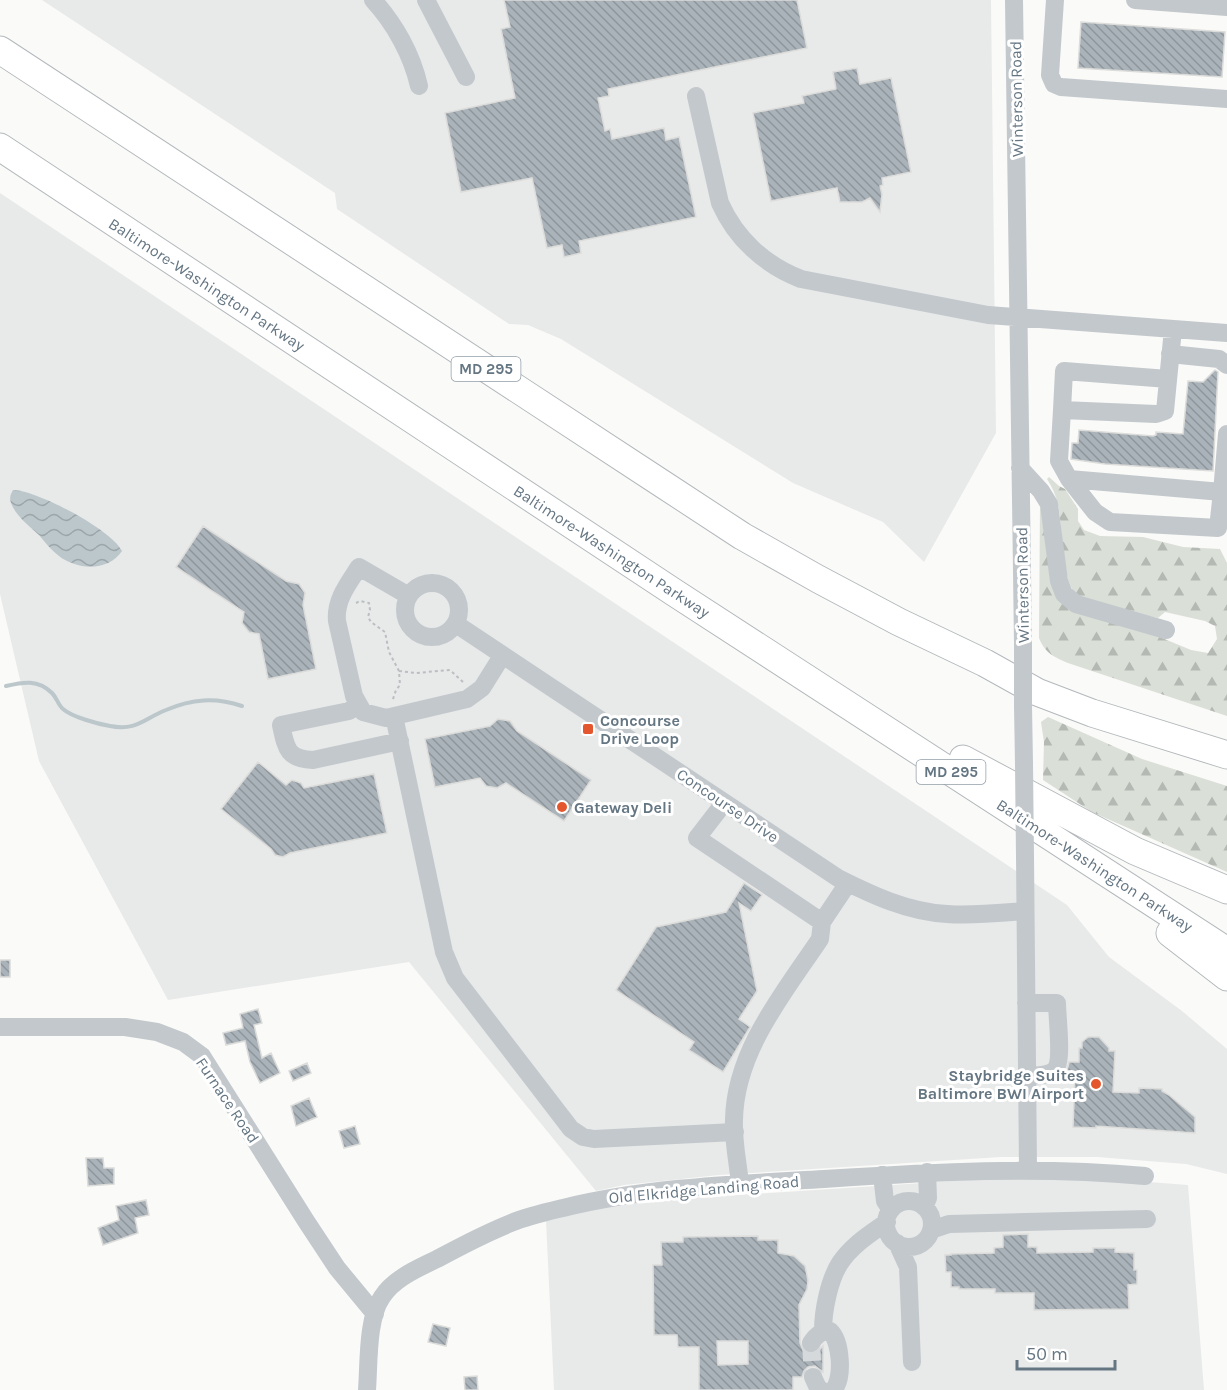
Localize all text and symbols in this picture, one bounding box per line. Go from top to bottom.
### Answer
street label: Winterson Road [1006,41,1027,157]
street label: Baltimore-Washington Parkway [105,214,309,355]
road number: MD 295 [452,357,520,381]
street label: Baltimore-Washington Parkway [510,481,714,622]
street label: Winterson Road [1012,527,1033,643]
place label: Concourse Drive Loop [600,711,680,748]
marker: Concourse Drive Loop [581,722,595,736]
road number: MD 295 [916,760,986,784]
street label: Concourse Drive [673,764,782,846]
street label: Baltimore-Washington Parkway [993,795,1197,936]
place label: Gateway Deli [574,798,672,817]
marker: Gateway Deli [555,800,569,814]
street label: Furnace Road [192,1054,263,1147]
place label: Staybridge Suites Baltimore BWI Airport [917,1066,1084,1103]
marker: Staybridge Suites Baltimore BWI Airport [1089,1077,1103,1091]
street label: Old Elkridge Landing Road [608,1172,800,1207]
scale bar [1017,1333,1114,1371]
text: 50 m [1026,1343,1068,1365]

